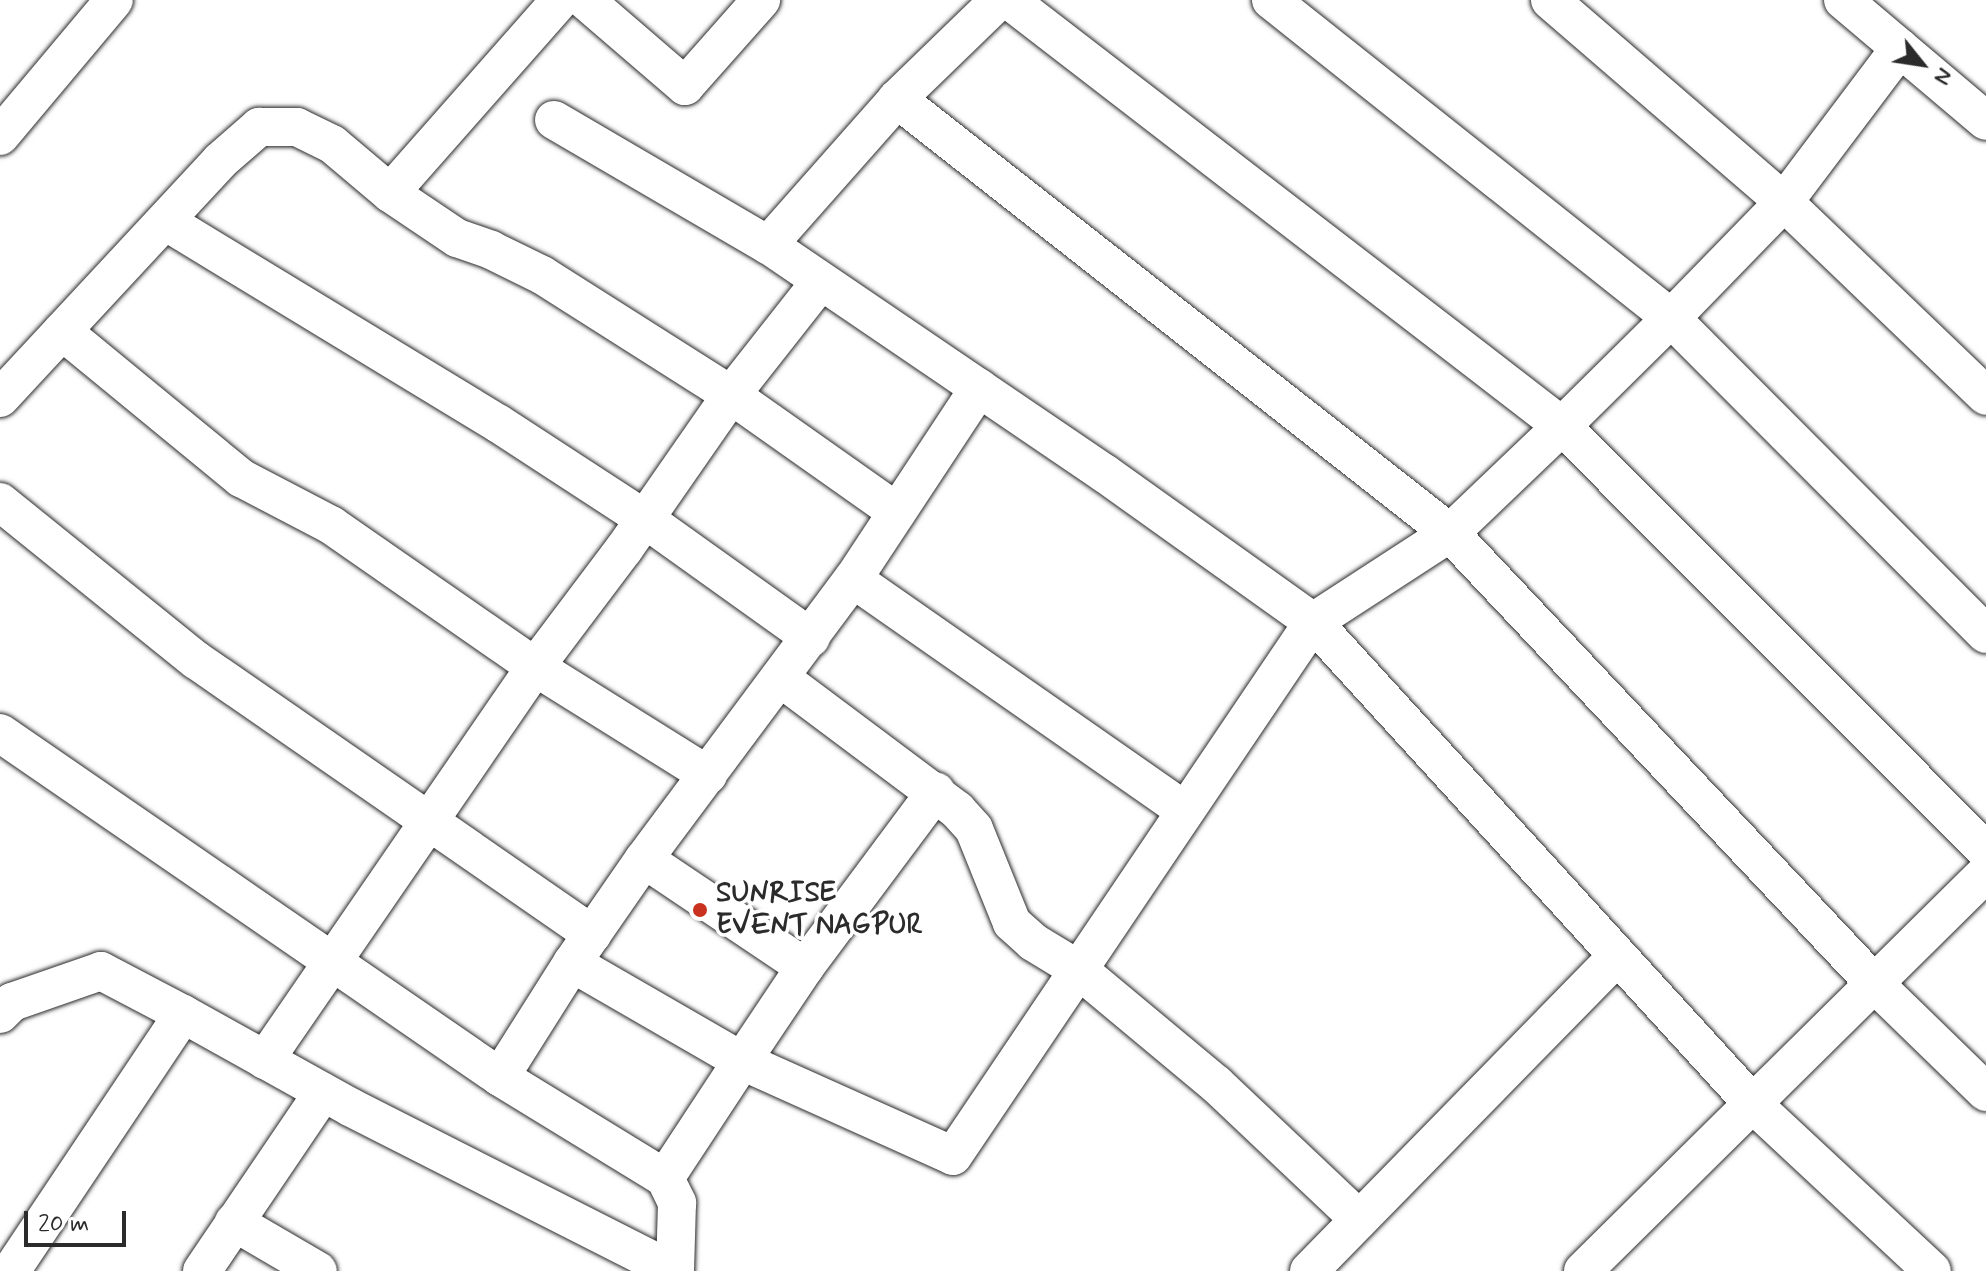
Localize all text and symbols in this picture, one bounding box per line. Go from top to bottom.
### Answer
north arrow [1882,24,1962,104]
text: N [1927,63,1959,89]
place label: SUNRISE EVENT NAGPUR [716,877,923,943]
marker: SUNRISE EVENT NAGPUR [691,901,709,919]
scale bar [28,1195,130,1245]
text: 20 m [38,1209,89,1240]

